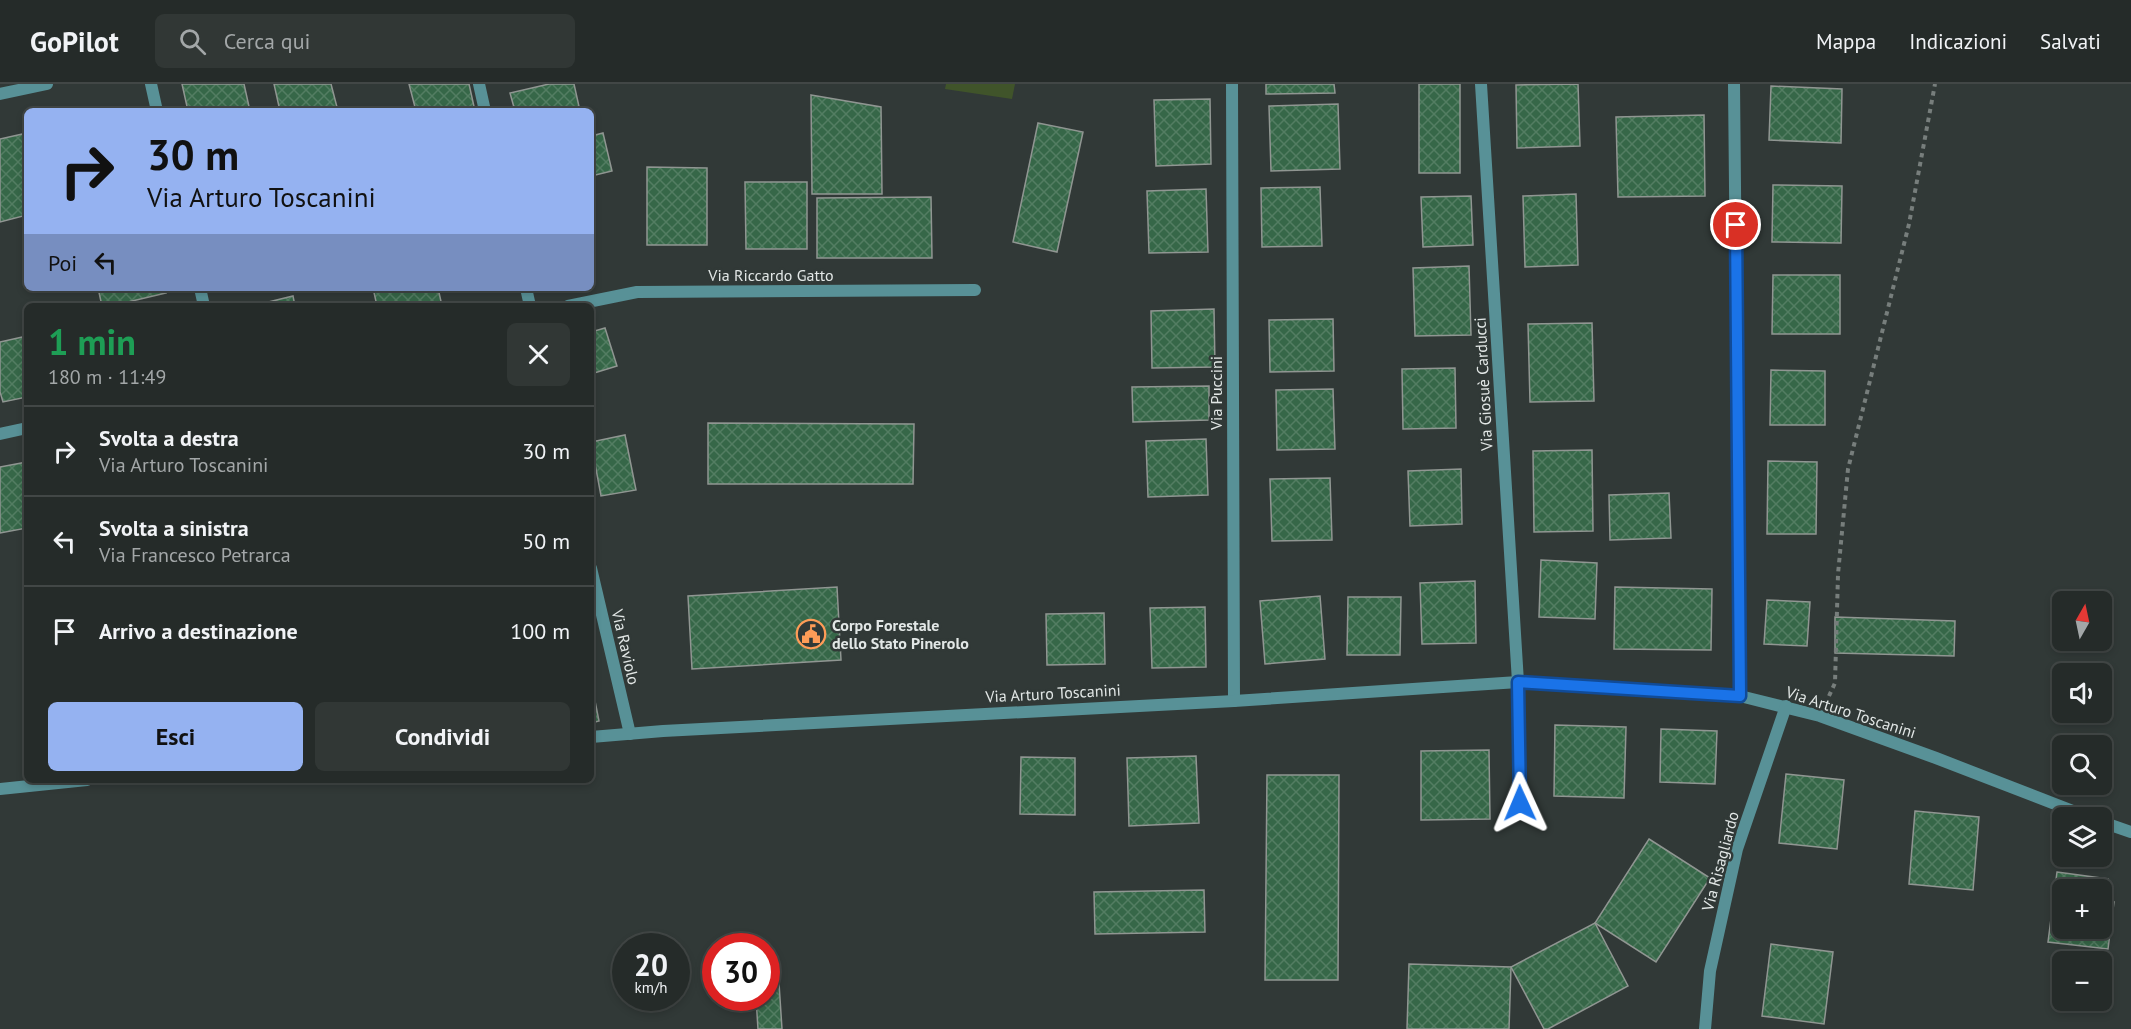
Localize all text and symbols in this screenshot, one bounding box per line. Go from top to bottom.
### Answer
search box [155,14,575,68]
text: GoPilot [30,23,119,60]
icon: search [176,25,209,58]
text: Cerca qui [224,27,310,55]
text: Mappa [1816,28,1876,55]
text: Indicazioni [1909,28,2007,55]
text: Salvati [2040,28,2101,55]
text: 30 m [147,127,239,182]
icon: right [48,132,126,210]
text: Via Arturo Toscanini [147,180,376,214]
pin [1710,199,1761,250]
icon: arrive [1719,208,1752,241]
icon: left [89,246,122,279]
text: Poi [48,249,77,277]
street label: Via Riccardo Gatto [707,265,834,285]
street label: Via Giosuè Carducci [1470,317,1497,452]
text: 1 min [48,318,136,365]
button: close [507,323,570,386]
street label: Via Puccini [1206,356,1226,431]
text: 180 m · 11:49 [48,364,166,390]
text: Svolta a destra [99,424,239,452]
icon: right [48,435,81,468]
text: 30 m [522,437,570,465]
text: Via Arturo Toscanini [99,452,268,478]
text: Svolta a sinistra [99,514,249,542]
icon: left [48,525,81,558]
text: 50 m [522,527,570,555]
text: Via Francesco Petrarca [99,542,291,568]
north arrow [2052,591,2112,651]
map controls [2052,591,2112,1011]
street label: Via Raviolo [607,606,644,687]
icon: arrive [48,615,81,648]
place label: Corpo Forestale dello Stato Pinerolo [832,615,969,653]
text: Arrivo a destinazione [99,617,298,645]
text: 100 m [510,617,570,645]
public building icon: Corpo Forestale dello Stato Pinerolo [795,618,827,650]
button: sound [2052,663,2112,723]
street label: Via Arturo Toscanini [984,679,1121,707]
street label: Via Arturo Toscanini [1782,681,1919,742]
button: Esci [48,702,303,771]
button: Condividi [315,702,570,771]
button: search [2052,735,2112,795]
position arrow [1488,771,1552,835]
button: layers [2052,807,2112,867]
street label: Via Risagliardo [1697,809,1743,914]
button: + [2052,879,2112,939]
speed limit sign: 30 [702,933,780,1011]
text: 20 [634,945,668,984]
button: − [2052,951,2112,1011]
text: km/h [635,978,667,997]

